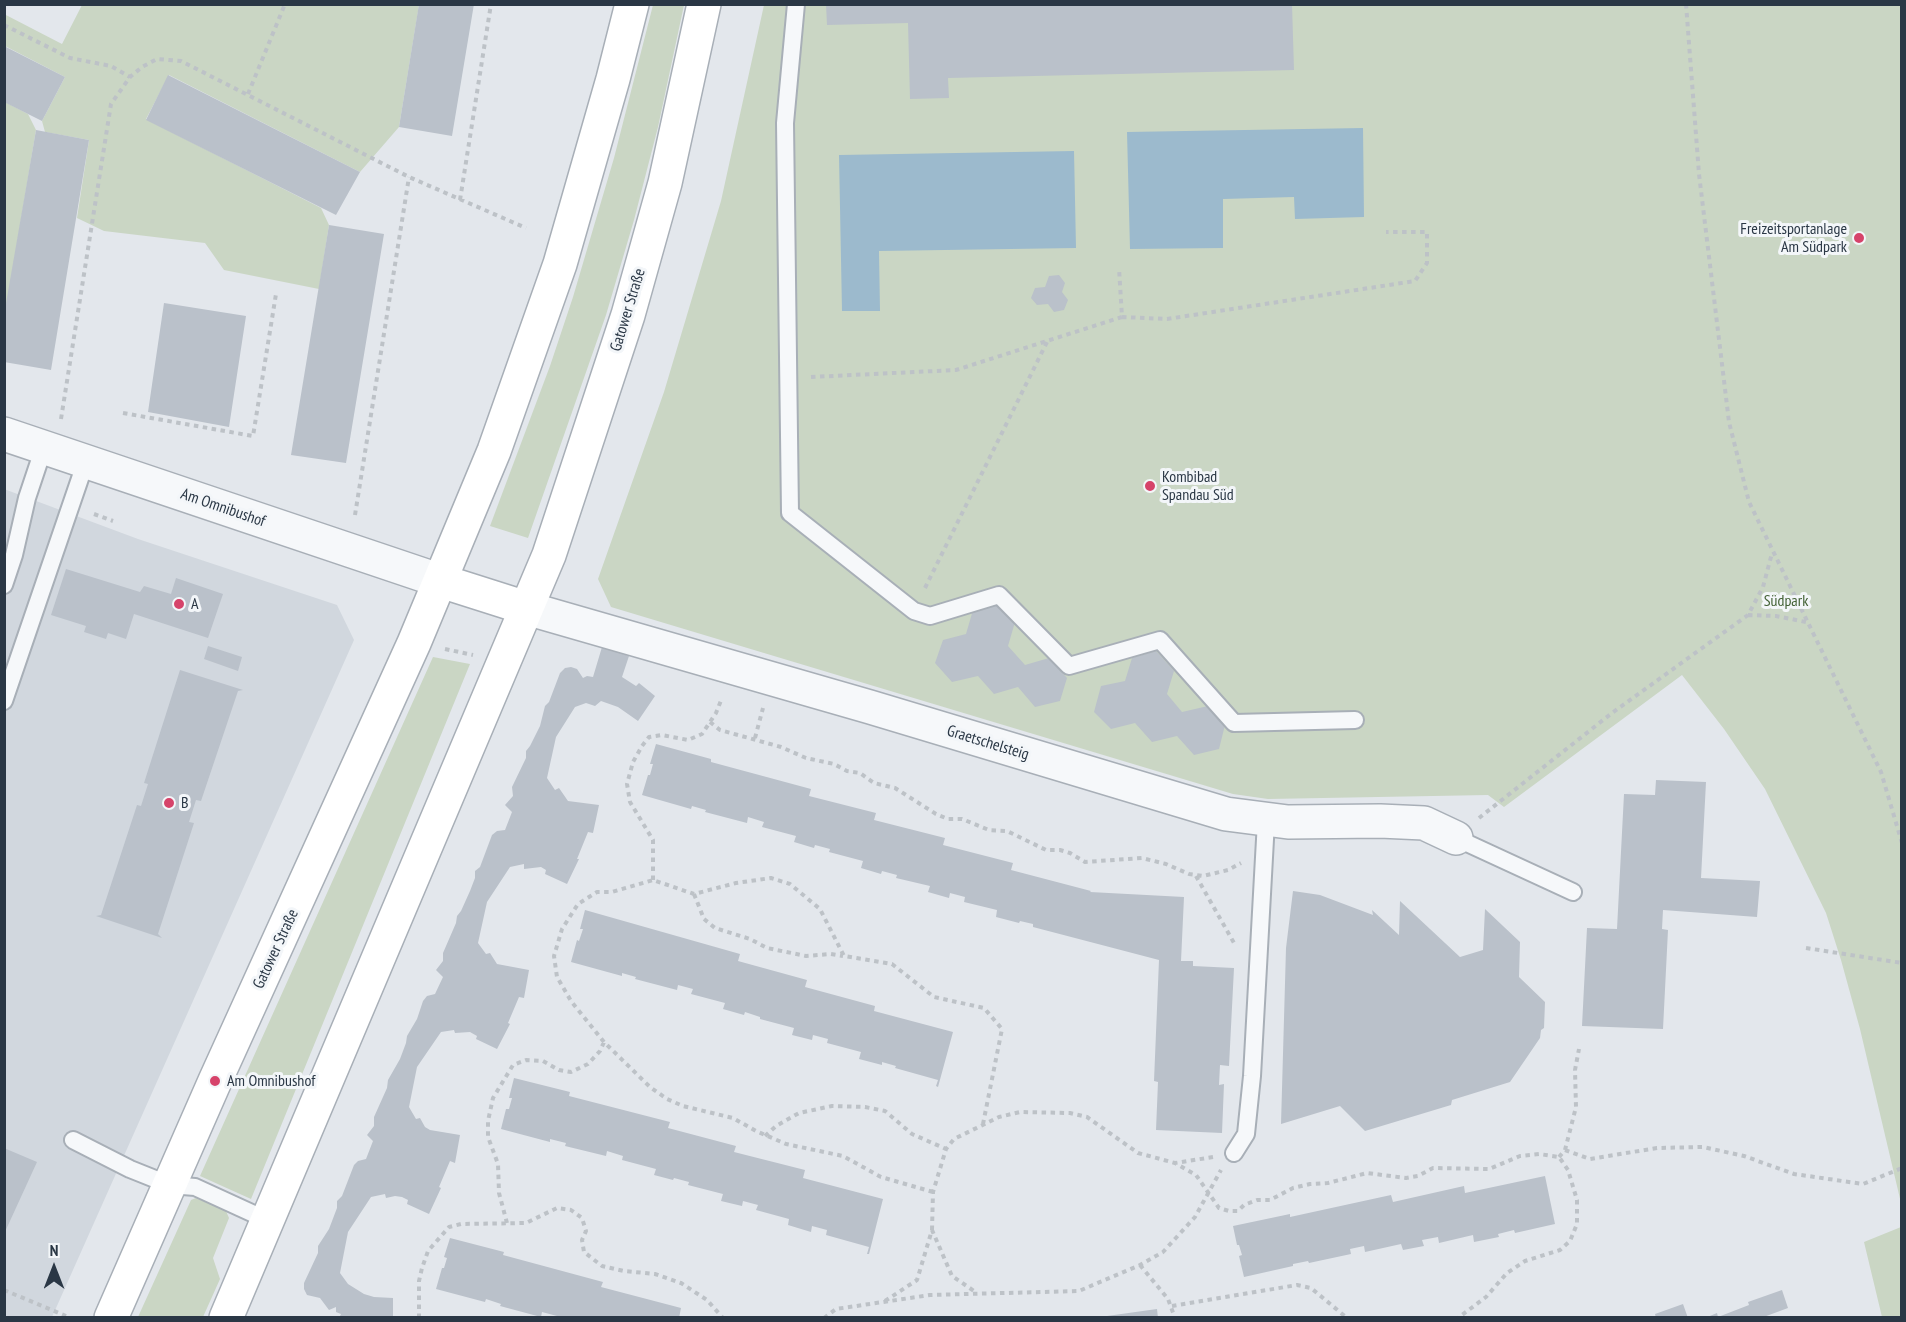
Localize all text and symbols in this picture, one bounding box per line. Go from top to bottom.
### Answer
place label: Freizeitsportanlage Am Südpark [1740,219,1847,257]
marker: Freizeitsportanlage Am Südpark [1852,231,1866,245]
street label: Gatower Straße [606,266,650,354]
place label: Kombibad Spandau Süd [1162,467,1234,505]
marker: Kombibad Spandau Süd [1143,479,1157,493]
street label: Am Omnibushof [178,485,268,531]
park label: Südpark [1764,591,1808,611]
place label: A [191,594,199,614]
marker: A [172,597,186,611]
street label: Graetschelsteig [945,721,1031,765]
place label: B [181,793,189,813]
marker: B [162,796,176,810]
street label: Gatower Straße [249,906,303,992]
place label: Am Omnibushof [227,1071,315,1091]
marker: Am Omnibushof [208,1074,222,1088]
north arrow [24,1238,84,1298]
text: N [50,1240,58,1260]

